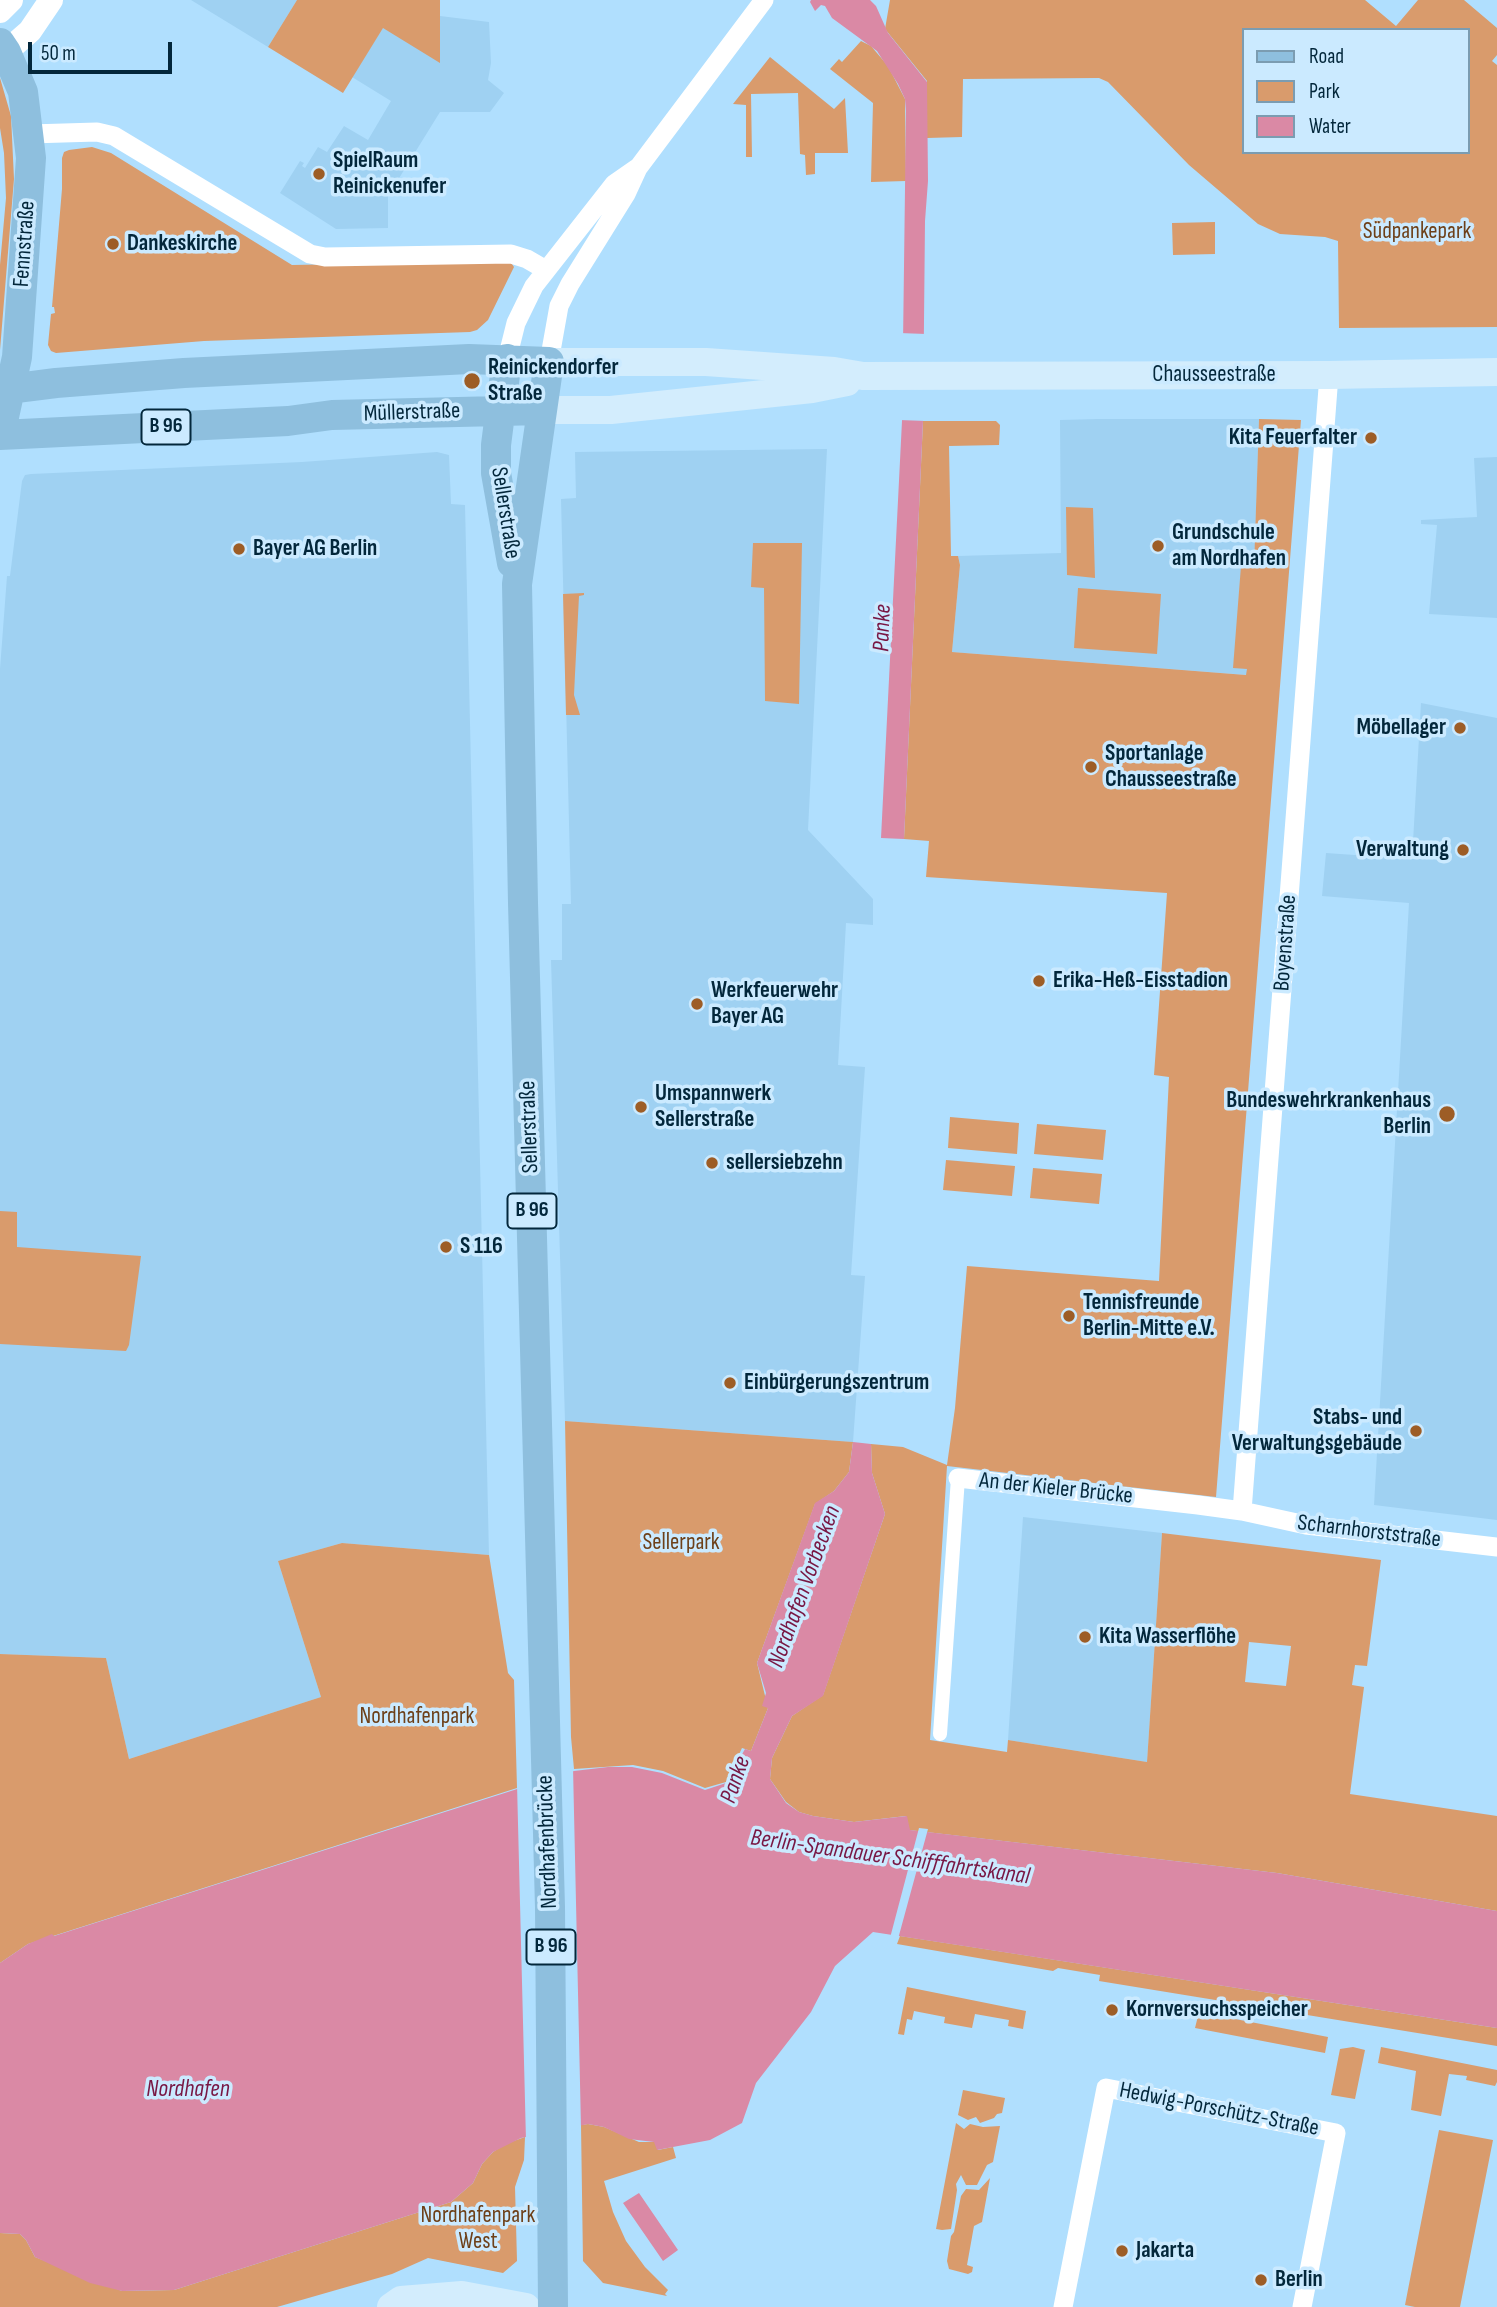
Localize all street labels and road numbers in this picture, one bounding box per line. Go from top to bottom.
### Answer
street label: Fennstraße [8,200,42,288]
street label: Chausseestraße [1152,361,1276,389]
street label: Müllerstraße [363,398,461,428]
road number: B 96 [142,410,190,444]
street label: Sellerstraße [484,465,526,561]
street label: Boyenstraße [1269,894,1303,992]
street label: Sellerstraße [515,1080,545,1174]
road number: B 96 [508,1194,556,1228]
street label: An der Kieler Brücke [978,1467,1134,1511]
street label: Scharnhorststraße [1296,1510,1442,1554]
street label: Nordhafenbrücke [532,1775,564,1909]
road number: B 96 [526,1930,576,1965]
street label: Hedwig-Porschütz-Straße [1117,2077,1321,2143]

